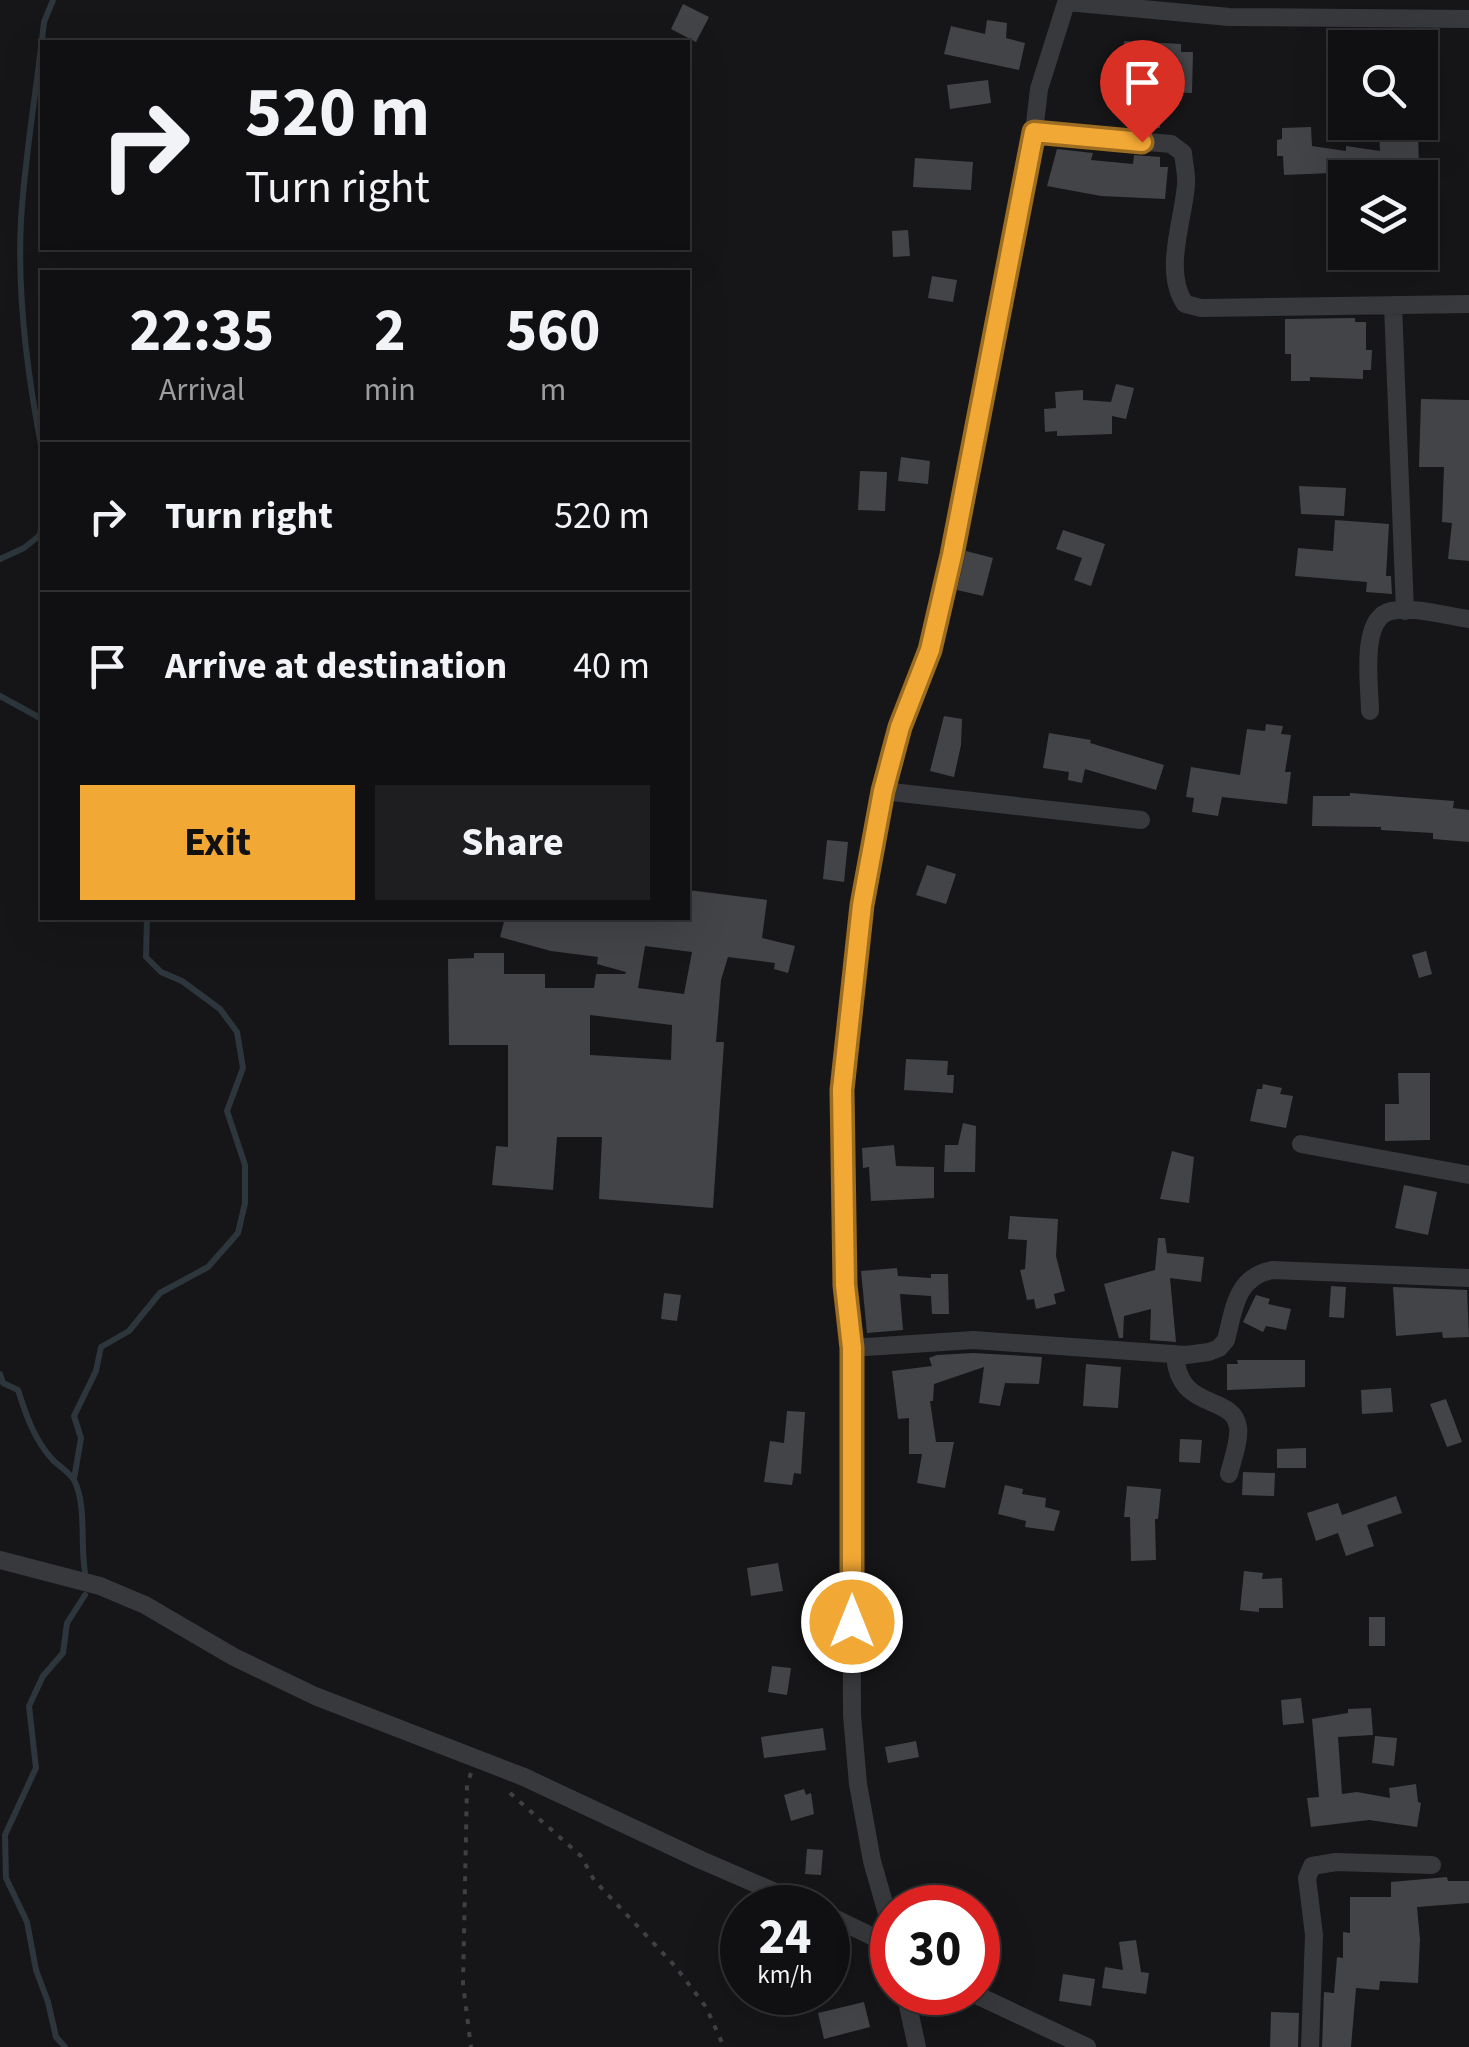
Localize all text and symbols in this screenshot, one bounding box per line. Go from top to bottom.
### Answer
map controls [1328,30,1438,270]
button: search [1328,30,1438,140]
pin [1100,40,1185,143]
icon: arrive [1115,55,1170,110]
text: 520 m [245,63,430,163]
icon: right [80,80,210,210]
text: Turn right [245,156,430,220]
button: layers [1328,160,1438,270]
text: 22:35 [130,289,274,374]
text: 2 [374,289,406,374]
text: 560 [505,289,600,374]
text: Arrival [159,367,245,413]
text: min [364,367,416,413]
text: m [540,367,566,413]
icon: right [80,489,135,544]
text: Turn right [165,489,333,543]
text: 520 m [554,489,650,543]
icon: arrive [80,639,135,694]
text: Arrive at destination [165,639,507,693]
text: 40 m [573,639,650,693]
button: Exit [80,785,355,900]
button: Share [375,785,650,900]
position arrow [800,1570,904,1674]
speed limit sign: 30 [870,1885,1000,2015]
text: 24 [759,1902,811,1973]
text: km/h [757,1957,813,1993]

